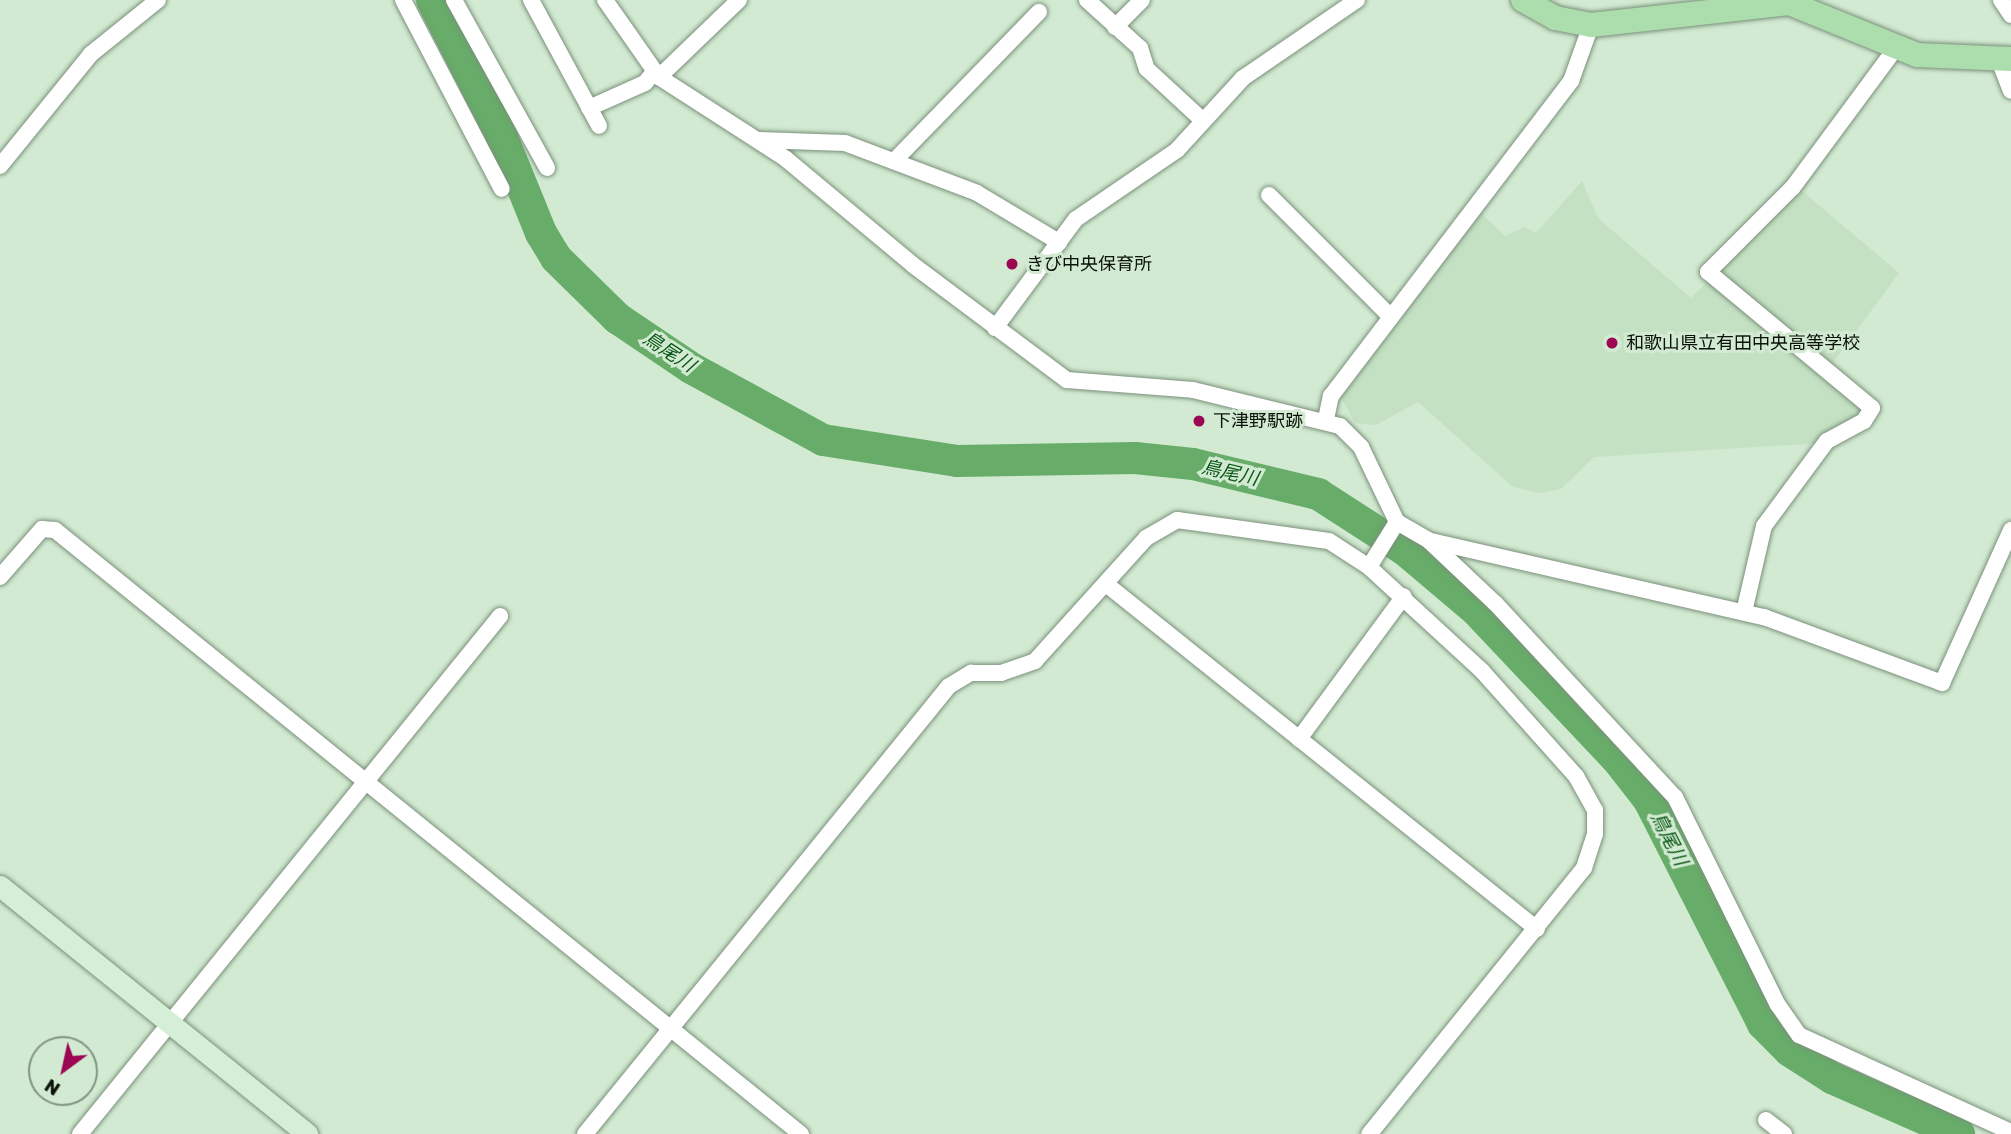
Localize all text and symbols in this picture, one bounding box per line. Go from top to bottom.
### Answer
place label: きび中央保育所 [1026,253,1152,275]
marker: きび中央保育所 [1004,256,1020,272]
water label: 鳥尾川 [639,327,699,377]
place label: 和歌山県立有田中央高等学校 [1626,332,1860,354]
marker: 和歌山県立有田中央高等学校 [1604,335,1620,351]
place label: 下津野駅跡 [1213,410,1303,432]
marker: 下津野駅跡 [1191,413,1207,429]
water label: 鳥尾川 [1200,455,1260,491]
water label: 鳥尾川 [1646,808,1692,870]
north arrow [28,1036,98,1106]
text: N [40,1074,64,1101]

